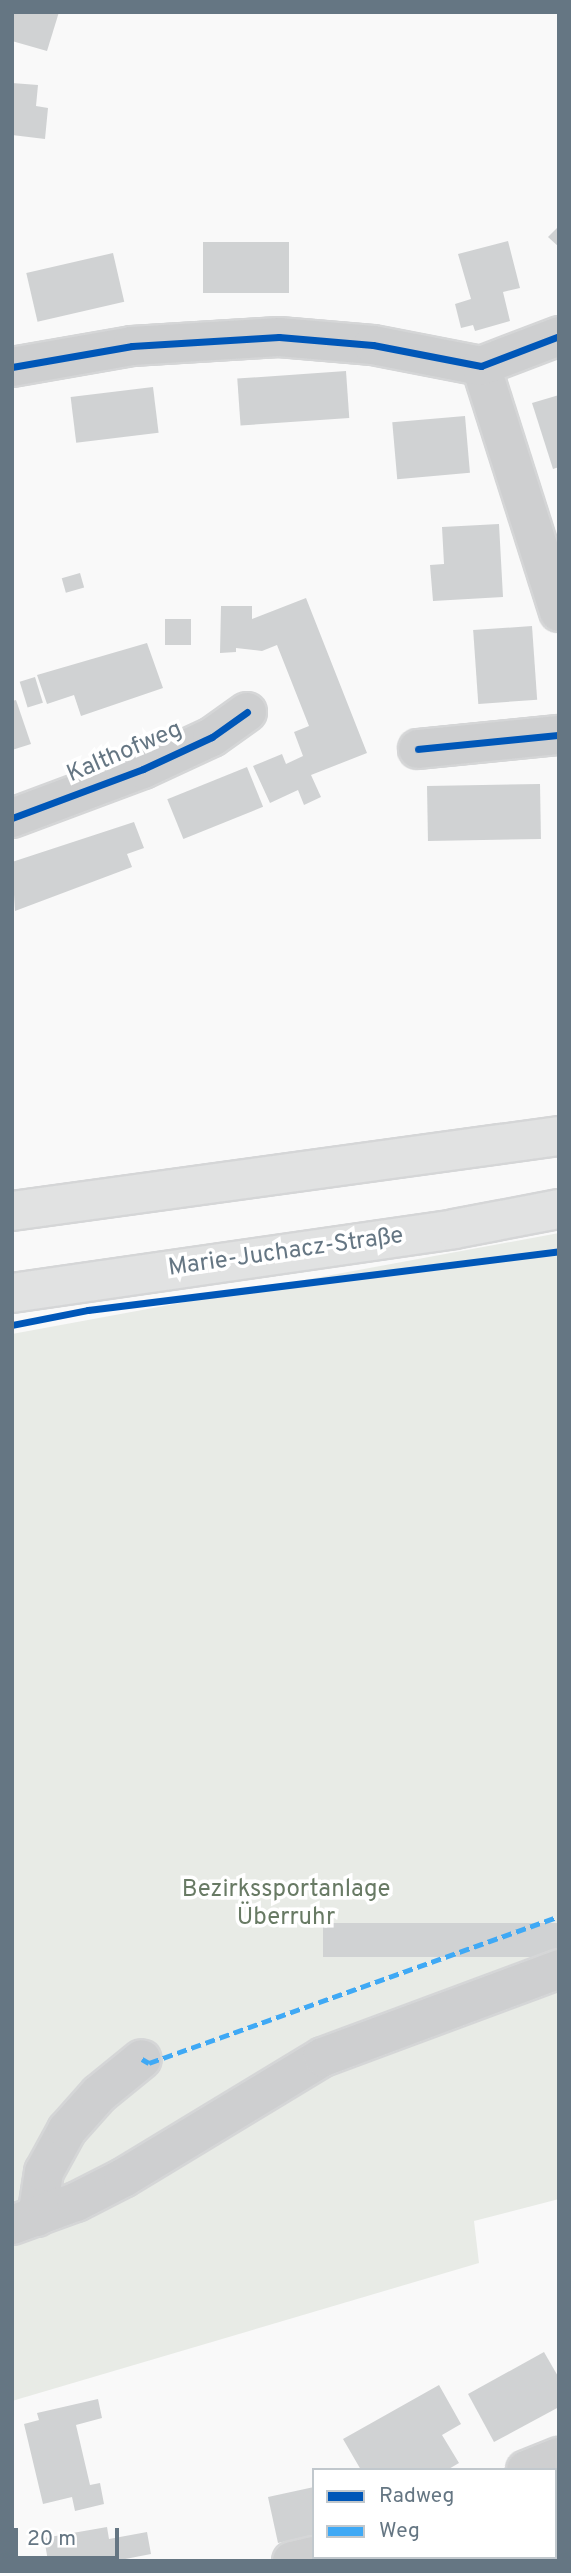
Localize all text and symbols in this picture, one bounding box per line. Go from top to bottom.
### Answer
street label: Kalthofweg [63,716,187,790]
street label: Marie-Juchacz-Straße [167,1222,405,1284]
park label: Bezirkssportanlage Überruhr [182,1877,390,1933]
legend [312,2468,557,2559]
text: Radweg [379,2483,454,2510]
scale bar [18,2514,122,2558]
text: Weg [379,2518,420,2545]
text: 20 m [27,2526,76,2553]

